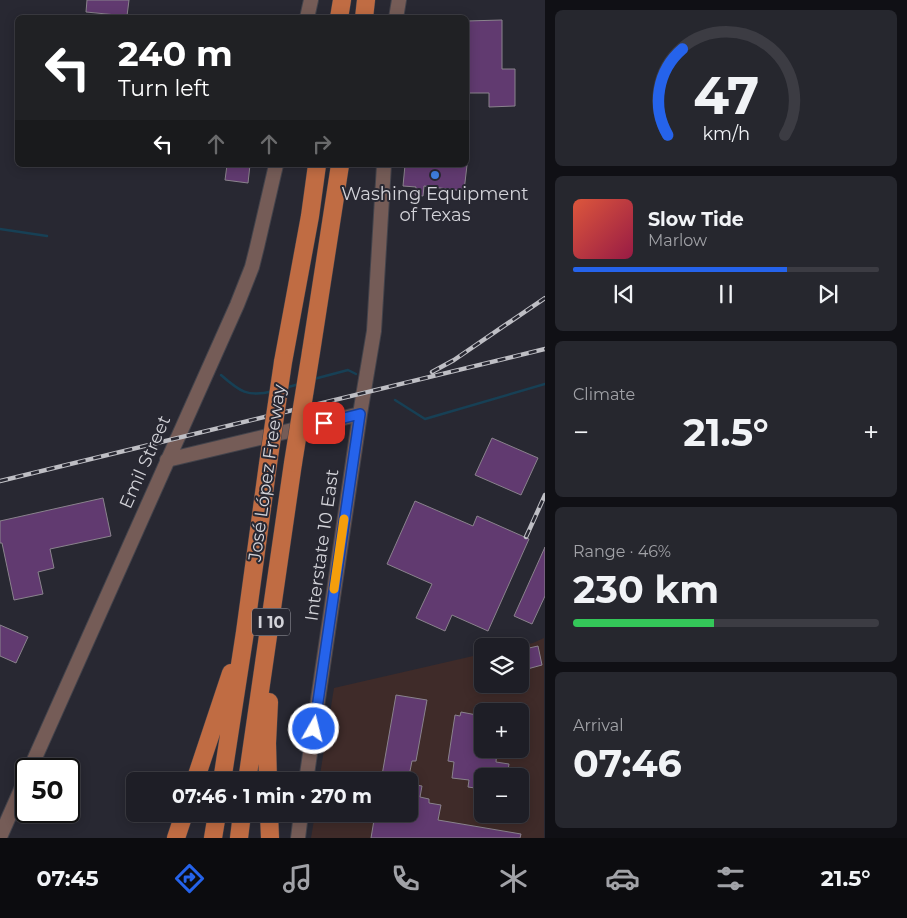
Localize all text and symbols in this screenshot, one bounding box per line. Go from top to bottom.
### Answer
text: 240 m [118,32,233,75]
icon: left [35,35,100,100]
text: 47 [693,64,759,127]
text: Turn left [118,75,210,102]
text: km/h [702,123,750,144]
icon: left [149,130,177,158]
icon: ahead [202,130,230,158]
icon: ahead [255,130,283,158]
icon: right [308,130,336,158]
marker: Washing Equipment of Texas [429,169,441,181]
place label: Washing Equipment of Texas [341,183,529,226]
text: Slow Tide [648,208,744,231]
text: Marlow [648,231,707,250]
icon: previous [610,280,638,308]
icon: pause [712,280,740,308]
icon: next [814,280,842,308]
street label: José López Freeway [244,383,290,564]
text: Climate [573,385,635,404]
pin [303,402,345,444]
icon: arrive [310,409,338,437]
text: 21.5° [683,409,769,456]
street label: Emil Street [115,412,175,512]
text: − [573,415,589,449]
text: + [863,415,879,449]
street label: Interstate 10 East [300,468,344,622]
text: Range · 46% [573,542,671,561]
text: 230 km [573,566,719,613]
road number: I 10 [252,608,290,636]
map controls [474,638,529,823]
button: layers [474,638,529,693]
position arrow [287,702,339,754]
button: + [474,703,529,758]
text: Arrival [573,716,623,735]
text: 07:46 [573,740,682,787]
speed limit sign: 50 [15,758,80,823]
button: − [474,768,529,823]
text: 07:46 · 1 min · 270 m [172,785,372,808]
icon: directions [172,861,207,896]
icon: music [280,861,315,896]
icon: phone [388,861,423,896]
icon: climate [496,861,531,896]
icon: car [605,861,640,896]
icon: filters [713,861,748,896]
text: 07:45 [37,865,99,892]
text: 21.5° [821,865,870,892]

